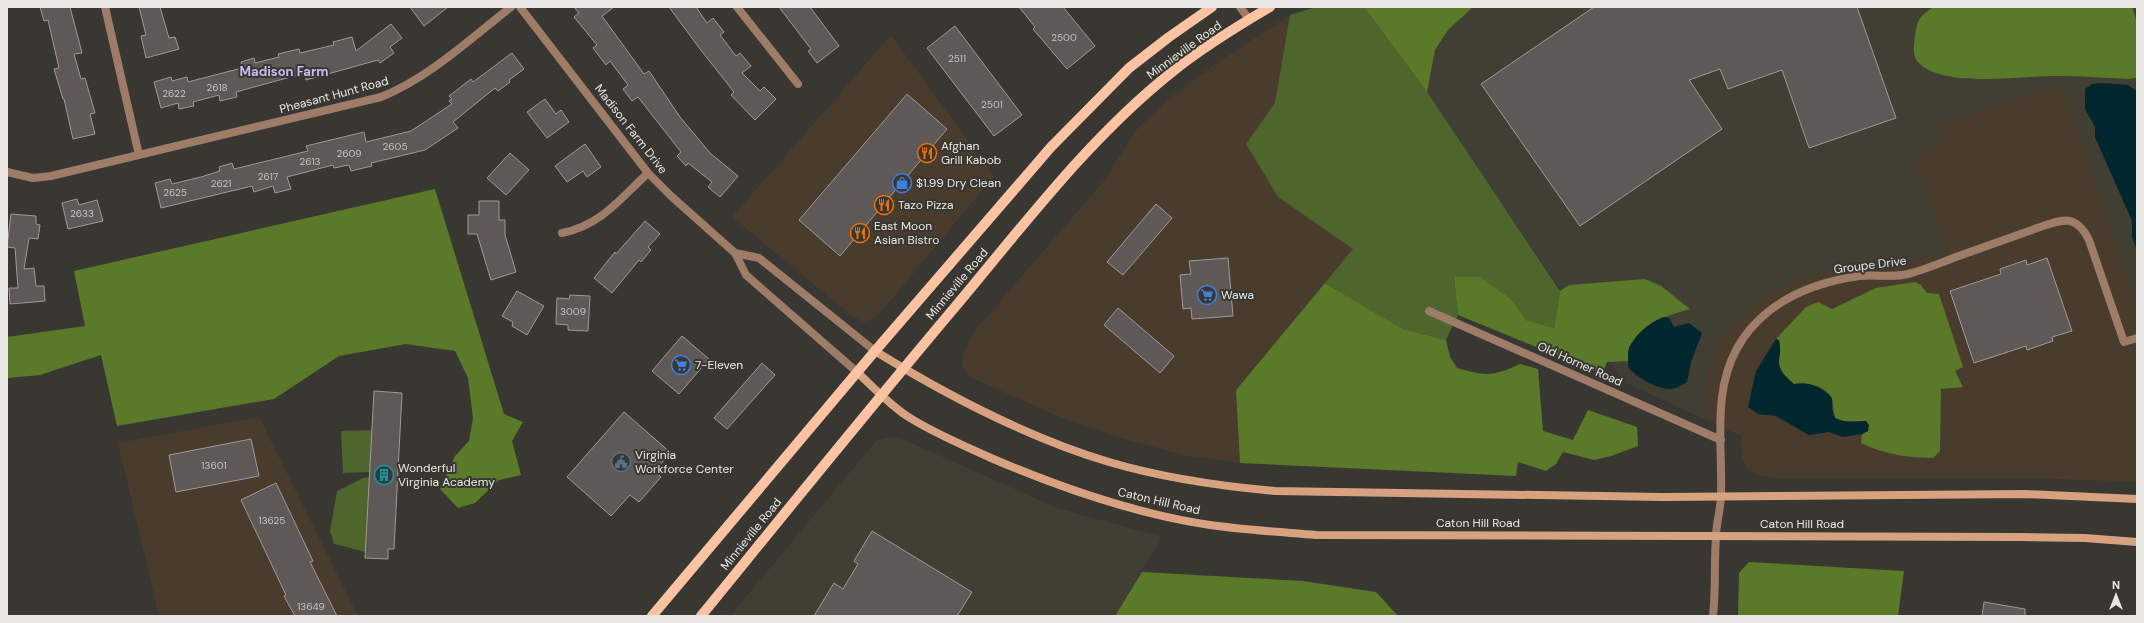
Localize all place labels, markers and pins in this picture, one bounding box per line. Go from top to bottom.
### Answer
place label: Afghan Grill Kabob [941,138,1001,168]
restaurant icon: Afghan Grill Kabob [916,142,938,164]
shop icon: $1.99 Dry Clean [891,172,913,194]
place label: $1.99 Dry Clean [916,175,1001,191]
restaurant icon: Tazo Pizza [873,194,895,216]
place label: Tazo Pizza [898,197,954,213]
place label: East Moon Asian Bistro [874,218,939,248]
restaurant icon: East Moon Asian Bistro [849,222,871,244]
supermarket icon: Wawa [1196,284,1218,306]
place label: Wawa [1221,287,1254,303]
supermarket icon: 7-Eleven [670,354,692,376]
place label: 7-Eleven [695,357,743,373]
place label: Virginia Workforce Center [635,447,734,477]
public building icon: Virginia Workforce Center [610,451,632,473]
place label: Wonderful Virginia Academy [398,460,495,490]
building icon: Wonderful Virginia Academy [373,464,395,486]

